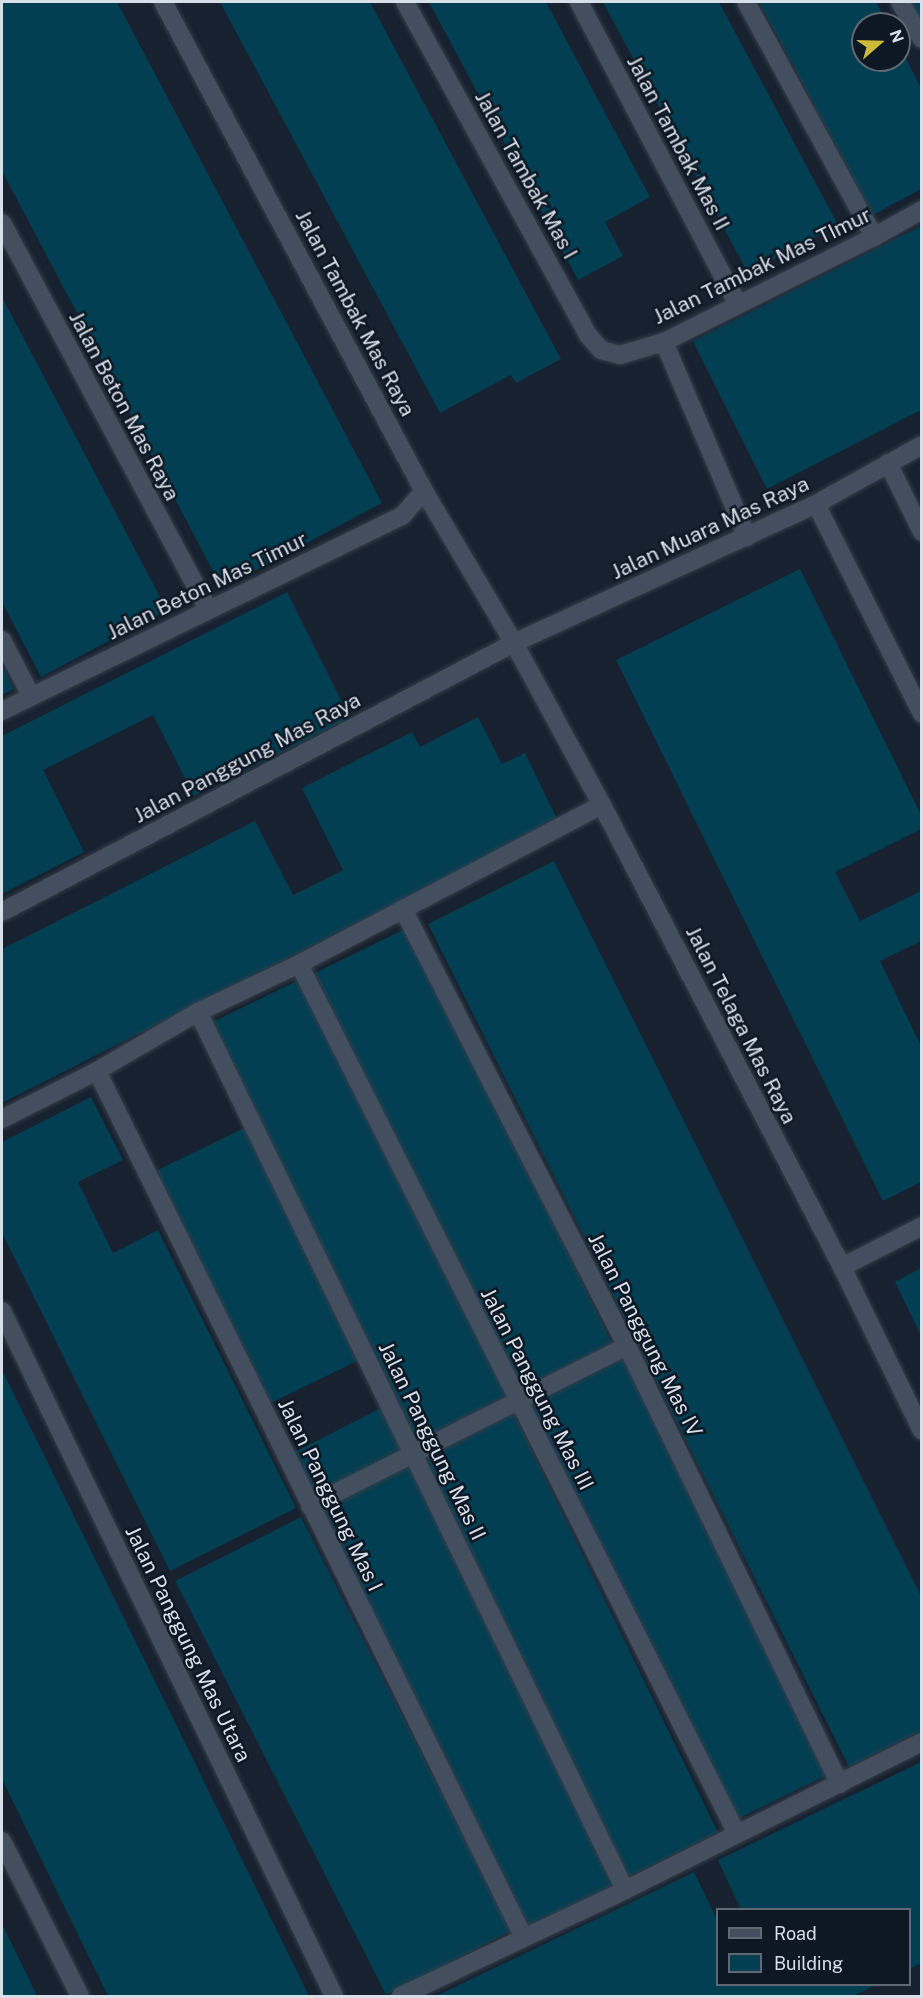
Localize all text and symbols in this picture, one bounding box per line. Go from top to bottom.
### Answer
north arrow [851,12,911,72]
text: N [885,27,908,45]
street label: Jalan Tambak Mas II [621,51,735,235]
street label: Jalan Tambak Mas I [469,86,583,264]
street label: Jalan Tambak Mas TImur [649,202,875,330]
street label: Jalan Tambak Mas Raya [290,205,420,421]
street label: Jalan Beton Mas Raya [63,307,185,505]
street label: Jalan Muara Mas Raya [607,471,813,585]
street label: Jalan Beton Mas Timur [103,527,311,645]
street label: Jalan Panggung Mas Raya [129,687,365,829]
street label: Jalan Telaga Mas Raya [680,922,802,1128]
street label: Jalan Panggung Mas IV [583,1229,707,1441]
street label: Jalan Panggung Mas III [475,1284,599,1494]
street label: Jalan Panggung Mas II [373,1338,491,1544]
street label: Jalan Panggung Mas I [272,1394,388,1596]
street label: Jalan Panggung Mas Utara [120,1522,256,1766]
legend [716,1908,911,1986]
text: Road [774,1923,817,1944]
text: Building [774,1953,843,1974]

